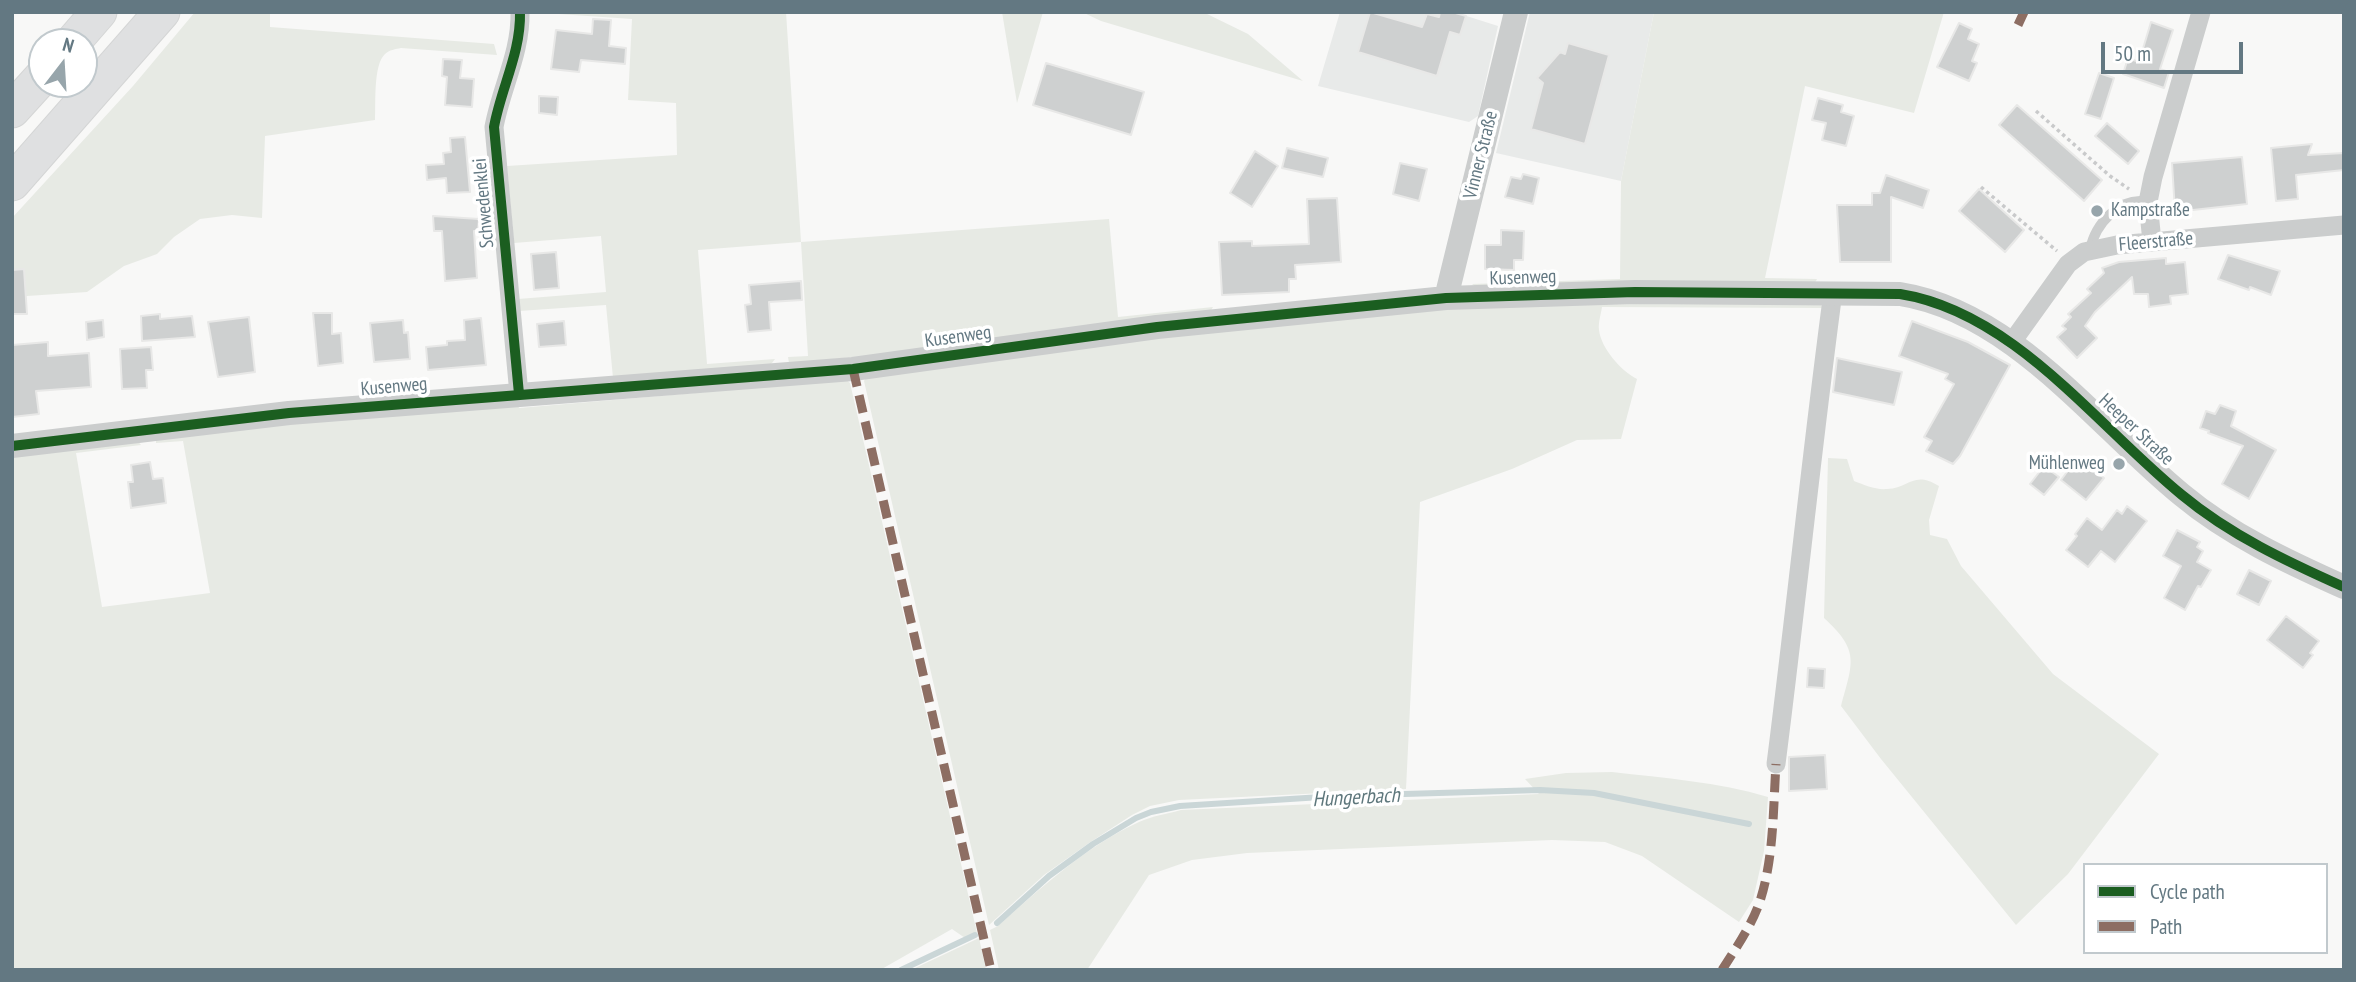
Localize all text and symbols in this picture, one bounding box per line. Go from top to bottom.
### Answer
north arrow [28,28,98,98]
scale bar [2104,28,2246,72]
text: N [60,32,77,58]
text: 50 m [2114,40,2151,67]
street label: Vinner Straße [1459,109,1503,201]
street label: Schwedenklei [469,157,499,249]
place label: Kampstraße [2111,200,2190,222]
marker: Kampstraße [2089,203,2105,219]
street label: Fleerstraße [2118,227,2194,257]
street label: Kusenweg [1489,265,1557,291]
street label: Kusenweg [923,321,993,353]
street label: Kusenweg [360,373,428,401]
street label: Heeper Straße [2094,389,2178,471]
place label: Mühlenweg [2029,453,2105,475]
marker: Mühlenweg [2111,456,2127,472]
water label: Hungerbach [1312,783,1400,813]
legend [2083,863,2328,954]
text: Cycle path [2150,878,2225,905]
text: Path [2150,913,2182,940]

